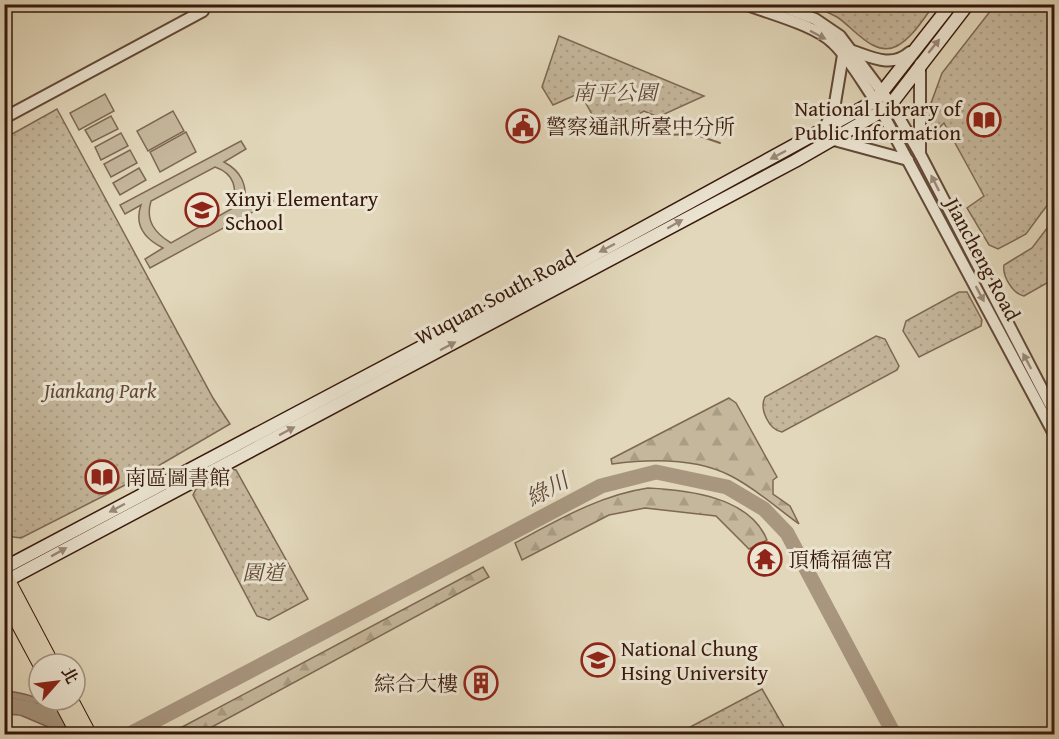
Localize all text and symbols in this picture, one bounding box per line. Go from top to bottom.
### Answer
one-way arrow [810,30,827,39]
one-way arrow [928,38,941,54]
park label: 南平公園 [573,77,660,108]
place label: National Library of Public Information [794,93,963,148]
library icon: National Library of Public Information [966,102,1002,138]
public building icon: 警察通訊所臺中分所 [505,108,541,144]
place label: 警察通訊所臺中分所 [546,111,735,142]
one-way arrow [770,151,787,160]
one-way arrow [930,174,940,192]
place label: Xinyi Elementary School [225,183,379,238]
street label: Jiancheng Road [936,189,1029,327]
school or university icon: Xinyi Elementary School [184,192,220,228]
one-way arrow [667,219,684,229]
street label: Wuquan South Road [409,241,582,352]
one-way arrow [598,243,615,253]
one-way arrow [975,286,985,303]
one-way arrow [439,341,456,351]
one-way arrow [1022,352,1032,369]
park label: Jiankang Park [41,375,157,406]
one-way arrow [279,426,296,436]
library icon: 南區圖書館 [84,459,120,495]
place label: 南區圖書館 [125,462,230,493]
water label: 綠川 [520,464,576,513]
one-way arrow [108,503,126,513]
temple icon: 頂橋福德宮 [747,541,783,577]
place label: 頂橋福德宮 [788,544,893,575]
one-way arrow [51,547,68,557]
park label: 園道 [242,557,287,588]
place label: National Chung Hsing University [621,633,769,688]
school or university icon: National Chung Hsing University [580,642,616,678]
north arrow [27,652,87,712]
text: 北 [56,662,85,688]
building icon: 綜合大樓 [463,665,499,701]
place label: 綜合大樓 [374,668,458,699]

